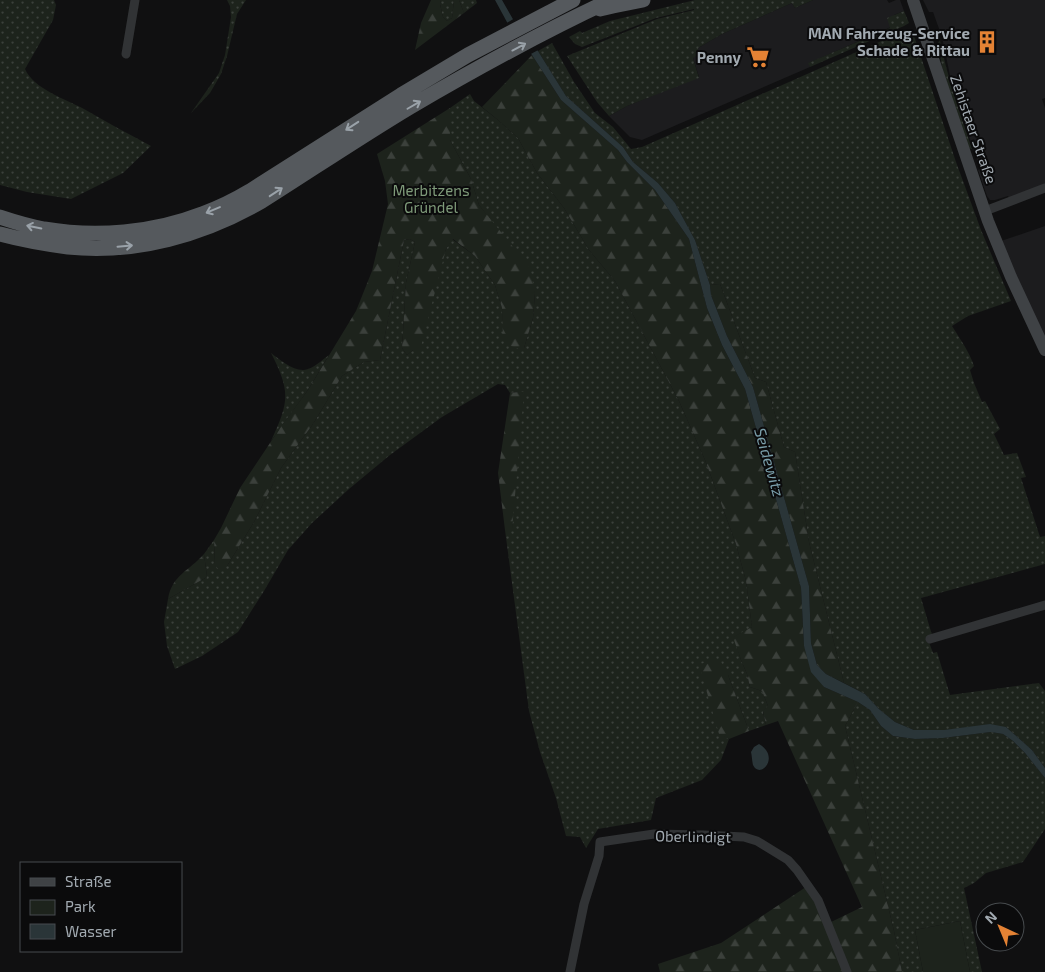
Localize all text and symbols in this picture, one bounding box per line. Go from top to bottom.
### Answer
place label: MAN Fahrzeug-Service Schade & Rittau [808,24,970,59]
building icon: MAN Fahrzeug-Service Schade & Rittau [974,29,1000,55]
one-way arrow [511,41,526,51]
supermarket icon: Penny [745,44,771,70]
place label: Penny [697,48,741,67]
street label: Zehistaer Straße [947,72,1001,186]
one-way arrow [406,100,420,110]
one-way arrow [345,121,359,131]
park label: Merbitzens Gründel [392,181,470,216]
one-way arrow [269,187,283,197]
one-way arrow [206,205,221,215]
one-way arrow [27,222,43,231]
one-way arrow [117,242,133,251]
water label: Seidewitz [751,425,789,499]
street label: Oberlindigt [655,826,731,846]
legend [20,862,182,952]
text: Straße [65,872,111,890]
text: Park [65,897,96,915]
north arrow [975,902,1025,952]
text: N [981,908,1000,927]
text: Wasser [65,922,117,940]

